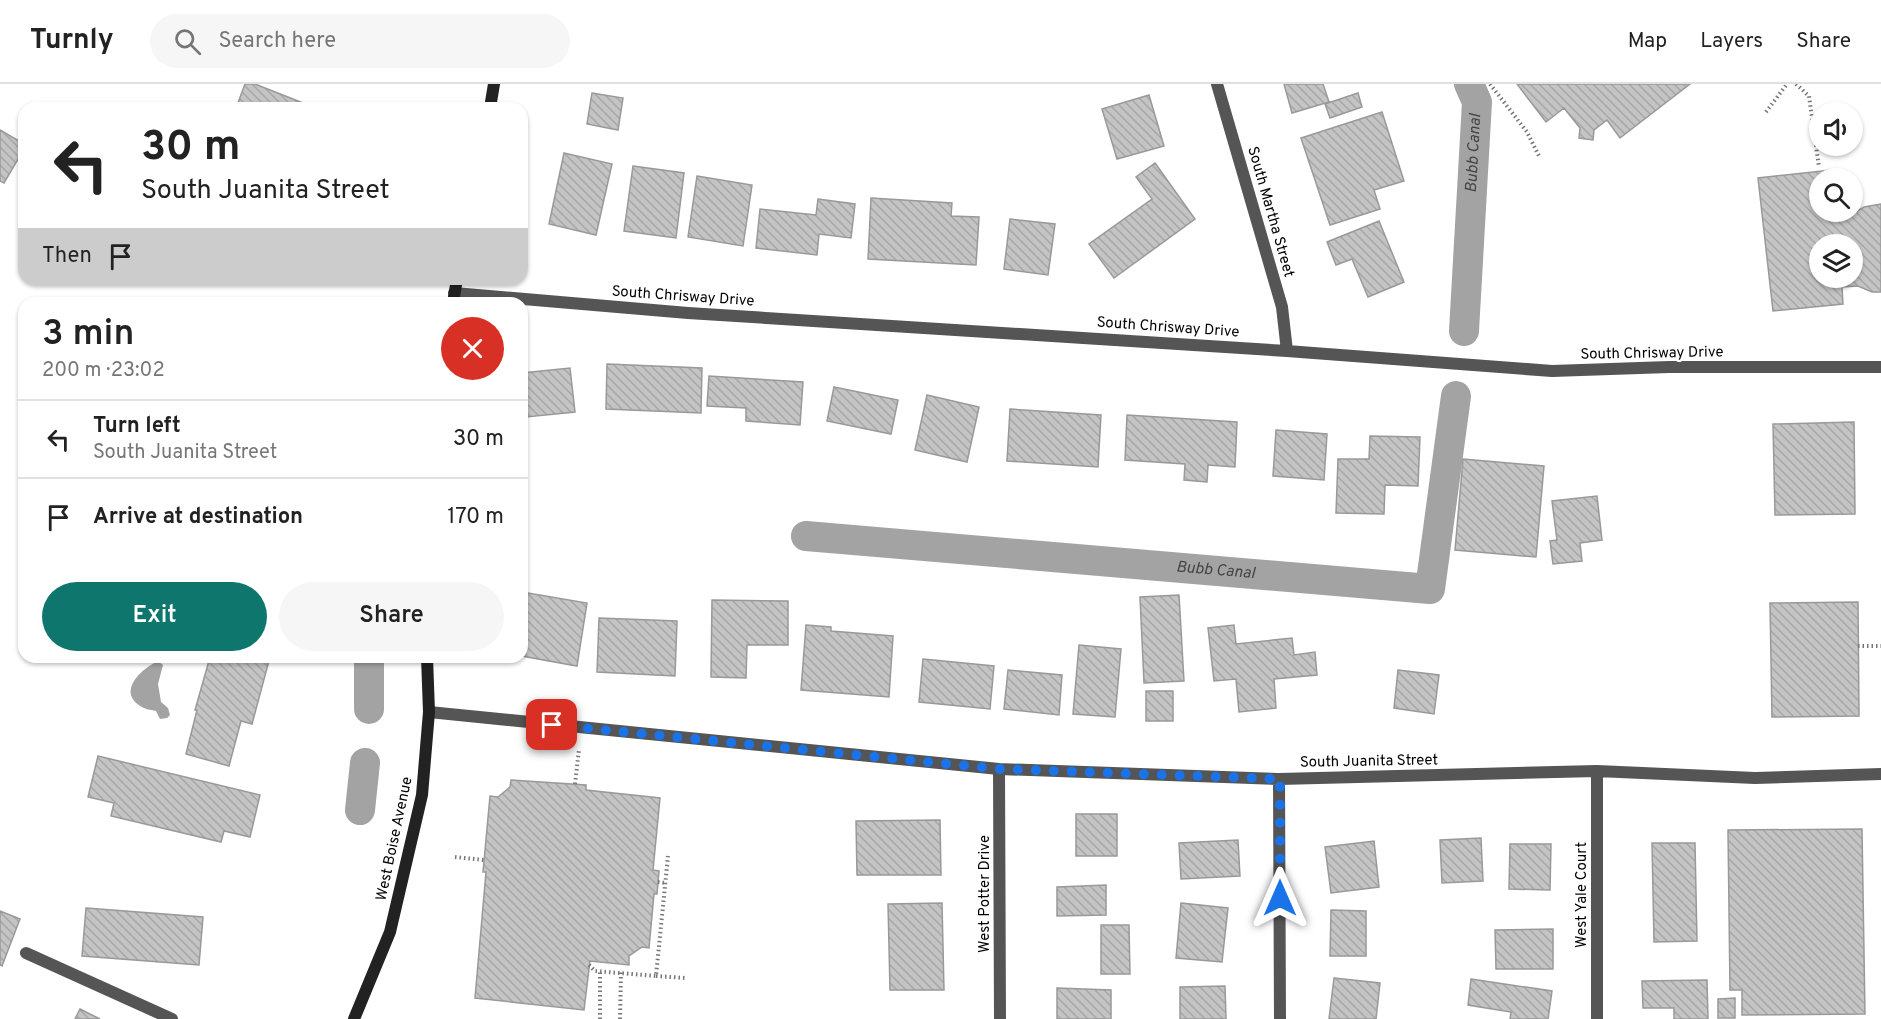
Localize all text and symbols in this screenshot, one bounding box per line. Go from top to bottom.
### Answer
search box [150,14,570,68]
text: Turnly [30,23,114,59]
icon: search [171,25,204,58]
text: Search here [219,28,336,55]
text: Map [1628,28,1667,55]
text: Layers [1700,28,1763,55]
text: Share [1796,28,1851,55]
map controls [1809,102,1863,288]
button: sound [1809,102,1863,156]
water label: Bubb Canal [1462,112,1486,193]
text: 30 m [141,122,240,175]
icon: left [42,126,120,204]
street label: South Martha Street [1242,144,1298,280]
button: search [1809,168,1863,222]
text: South Juanita Street [141,174,390,208]
button: layers [1809,234,1863,288]
icon: arrive [104,240,137,273]
text: Then [42,243,92,270]
street label: South Chrisway Drive [611,283,755,311]
text: 3 min [42,312,134,358]
street label: South Chrisway Drive [1096,314,1240,342]
button: close [441,317,504,380]
street label: South Chrisway Drive [1580,343,1724,365]
text: 200 m · 23:02 [42,358,165,384]
text: Turn left [93,413,181,440]
icon: left [42,423,75,456]
text: 30 m [453,426,504,453]
text: South Juanita Street [93,440,277,466]
icon: arrive [42,501,75,534]
text: Arrive at destination [93,504,303,531]
text: 170 m [447,504,504,531]
water label: Bubb Canal [1175,557,1257,584]
button: Exit [42,582,267,651]
button: Share [279,582,504,651]
pin [526,699,577,750]
icon: arrive [535,708,568,741]
street label: South Juanita Street [1300,751,1438,773]
street label: West Boise Avenue [373,775,417,903]
street label: West Potter Drive [976,835,995,953]
street label: West Yale Court [1573,842,1592,948]
position arrow [1248,866,1312,930]

